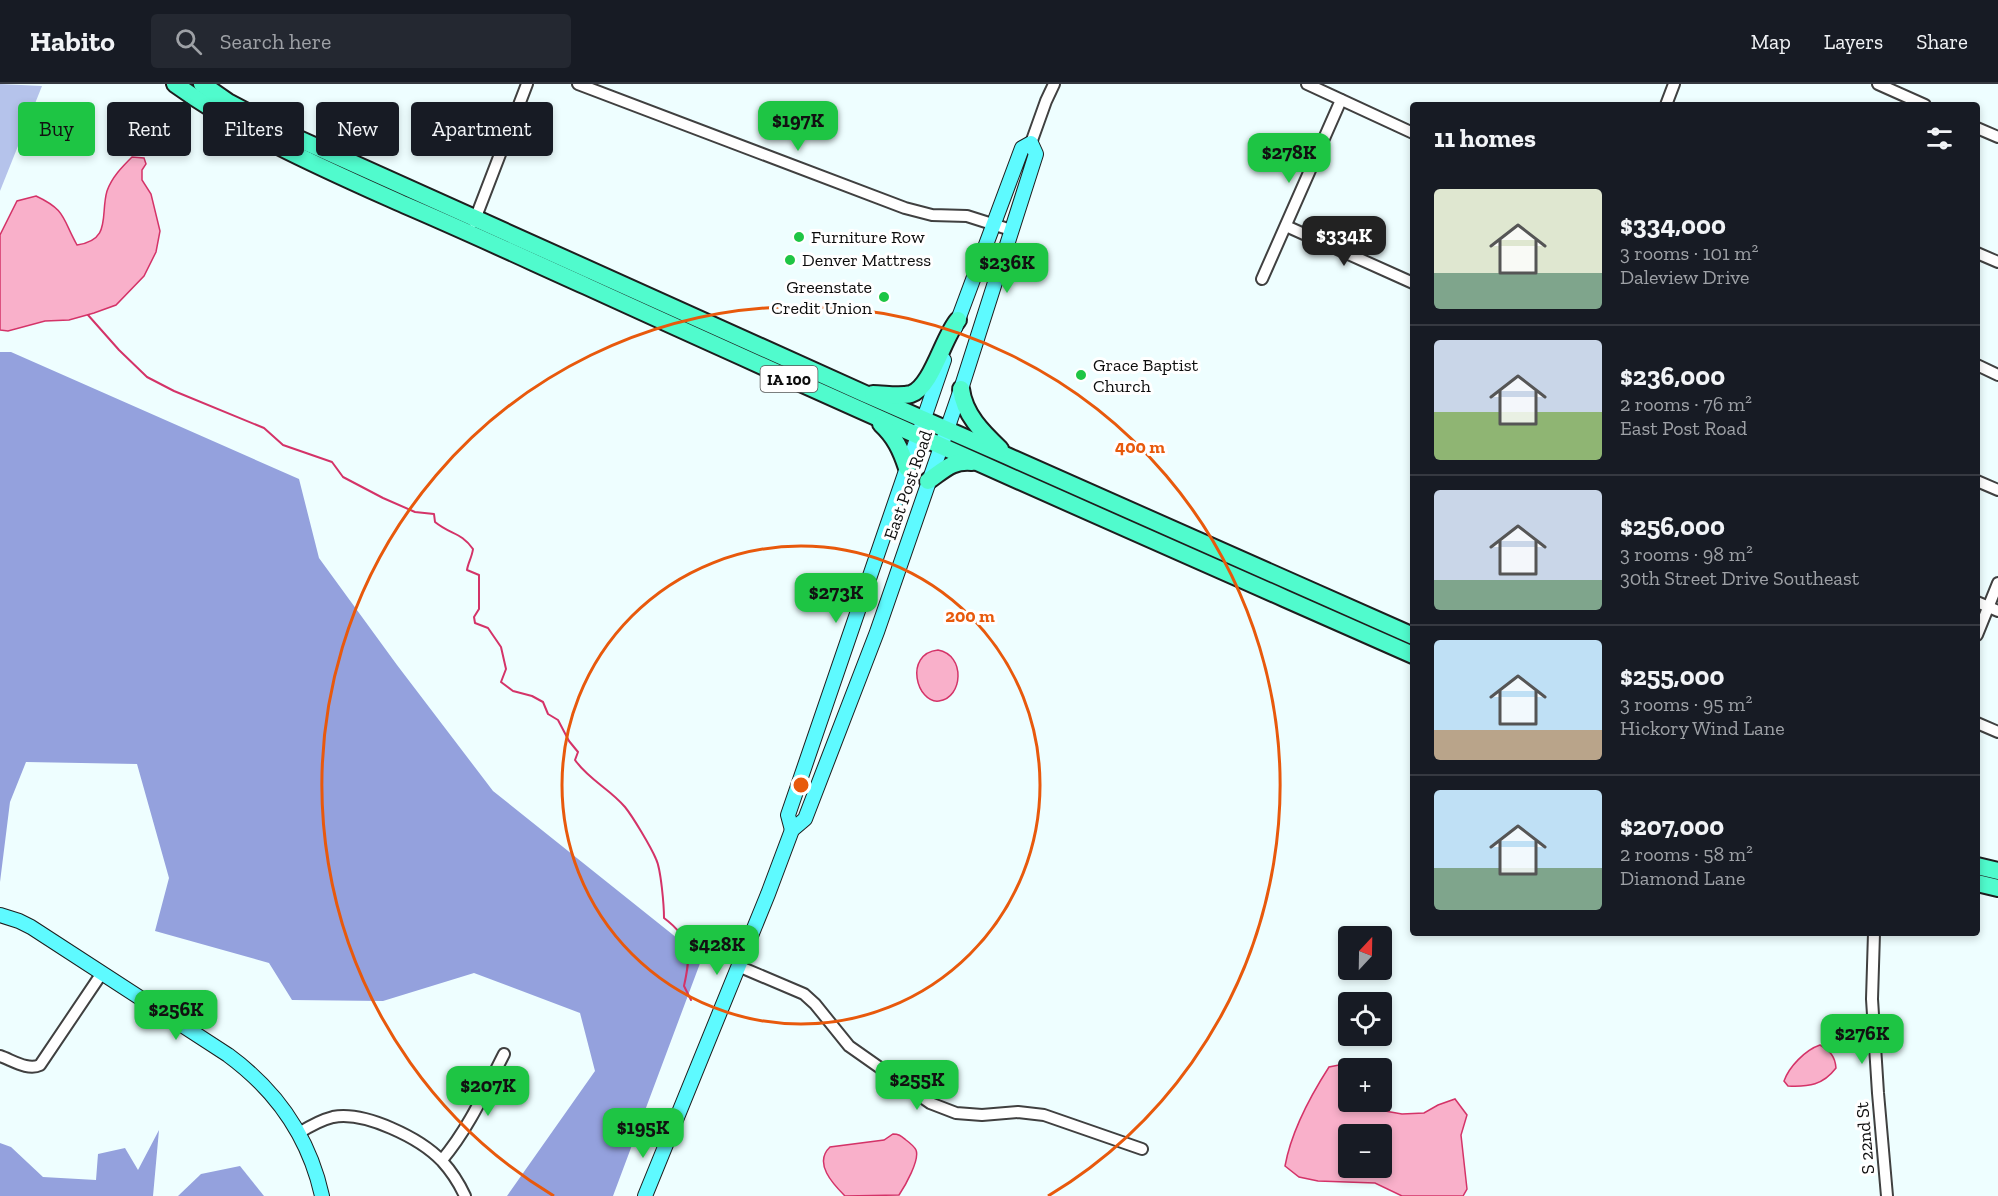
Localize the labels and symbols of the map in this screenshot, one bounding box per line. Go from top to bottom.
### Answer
pin: $197K [756,101,840,152]
pin: $278K [1247,133,1331,184]
pin: $334K [1302,216,1386,267]
place label: Furniture Row [811,226,925,248]
marker: Furniture Row [792,230,806,244]
pin: $236K [965,243,1049,294]
place label: Denver Mattress [802,249,931,271]
marker: Denver Mattress [783,253,797,267]
place label: Greenstate Credit Union [771,276,873,319]
marker: Greenstate Credit Union [877,290,891,304]
place label: Grace Baptist Church [1093,354,1199,397]
road number: IA 100 [760,366,818,392]
marker: Grace Baptist Church [1074,368,1088,382]
street label: East Post Road [879,427,937,543]
text: 400 m [1115,436,1165,458]
pin: $273K [794,573,878,624]
text: 200 m [945,605,995,627]
centre of rings [791,775,811,795]
pin: $428K [675,925,759,976]
north arrow [1338,926,1392,980]
pin: $256K [134,990,218,1041]
pin: $276K [1820,1014,1904,1065]
pin: $255K [875,1060,959,1111]
pin: $207K [446,1066,530,1117]
street label: S 22nd St [1851,1100,1879,1175]
pin: $195K [601,1108,685,1159]

